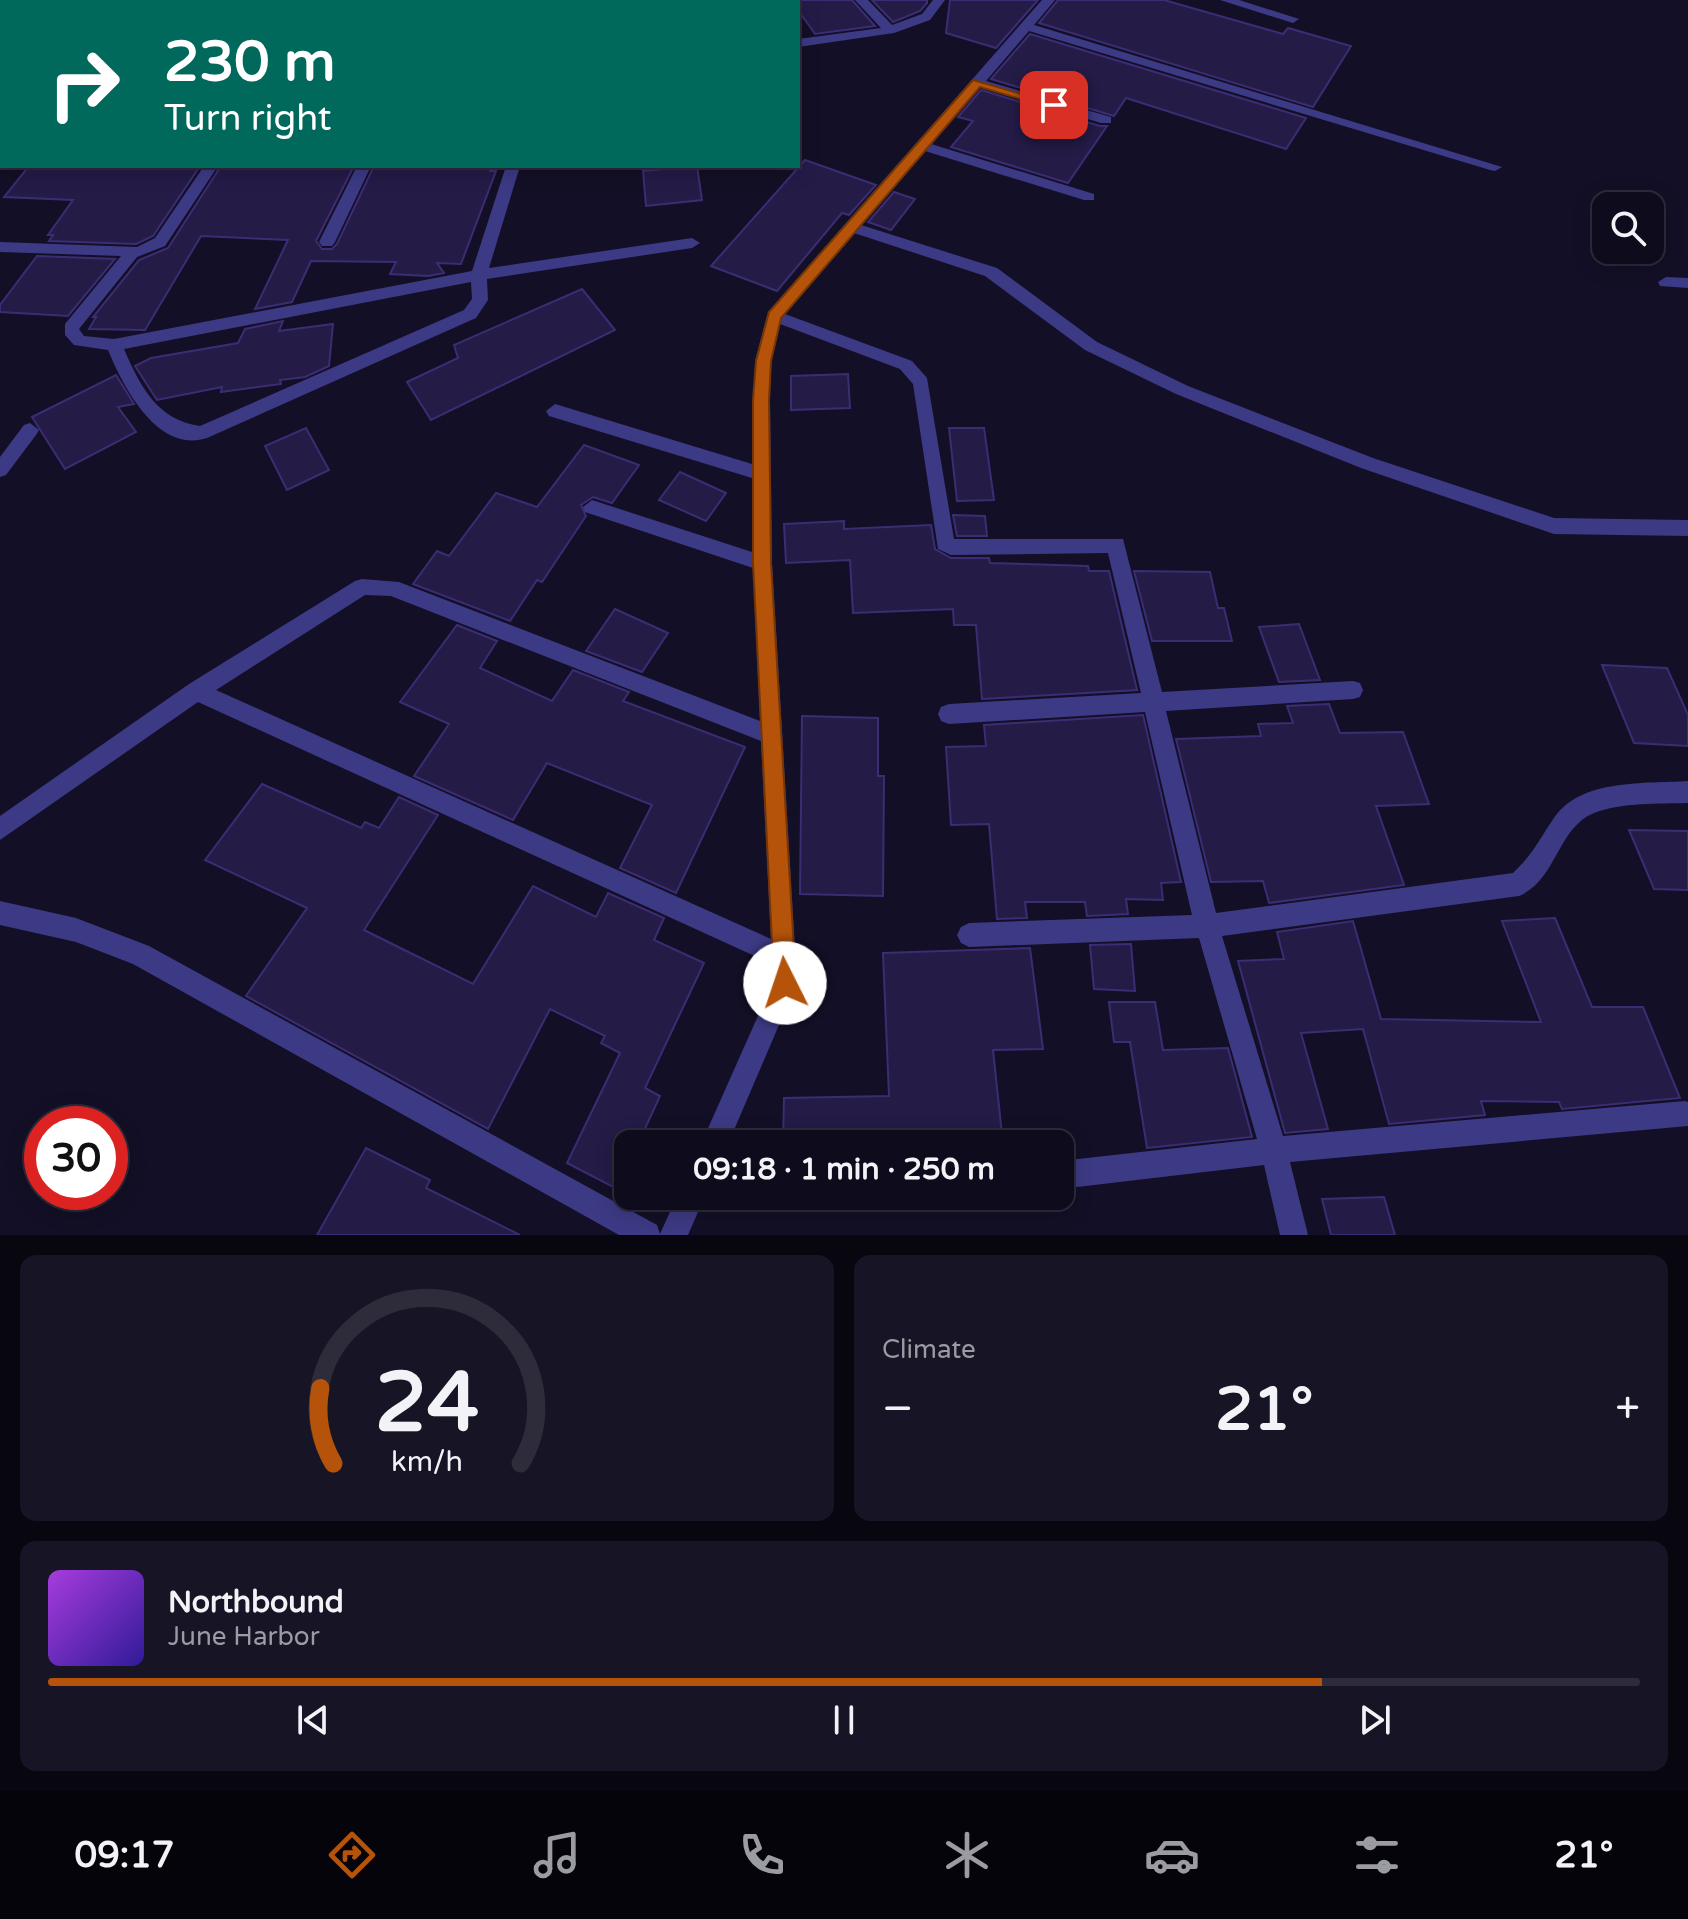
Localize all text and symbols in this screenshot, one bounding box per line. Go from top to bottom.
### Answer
text: 230 m [164,29,335,96]
icon: right [32,32,136,136]
pin [1020,71,1088,139]
icon: arrive [1032,83,1076,127]
text: Turn right [164,97,331,140]
map controls [1592,192,1664,264]
button: search [1592,192,1664,264]
position arrow [743,941,827,1025]
speed limit sign: 30 [24,1106,128,1210]
text: 09:18 · 1 min · 250 m [693,1151,995,1188]
text: Climate [882,1334,976,1365]
text: 24 [375,1354,479,1454]
text: 21° [1215,1374,1313,1446]
text: − [882,1383,913,1436]
text: + [1615,1383,1640,1436]
text: km/h [391,1445,463,1479]
text: Northbound [168,1584,344,1621]
text: June Harbor [168,1621,320,1652]
icon: previous [291,1698,335,1742]
icon: pause [822,1698,866,1742]
icon: next [1353,1698,1397,1742]
icon: directions [324,1827,380,1883]
icon: music [529,1827,585,1883]
icon: phone [734,1827,790,1883]
icon: climate [939,1827,995,1883]
icon: car [1144,1827,1200,1883]
icon: filters [1349,1827,1405,1883]
text: 09:17 [75,1834,174,1877]
text: 21° [1555,1834,1613,1877]

